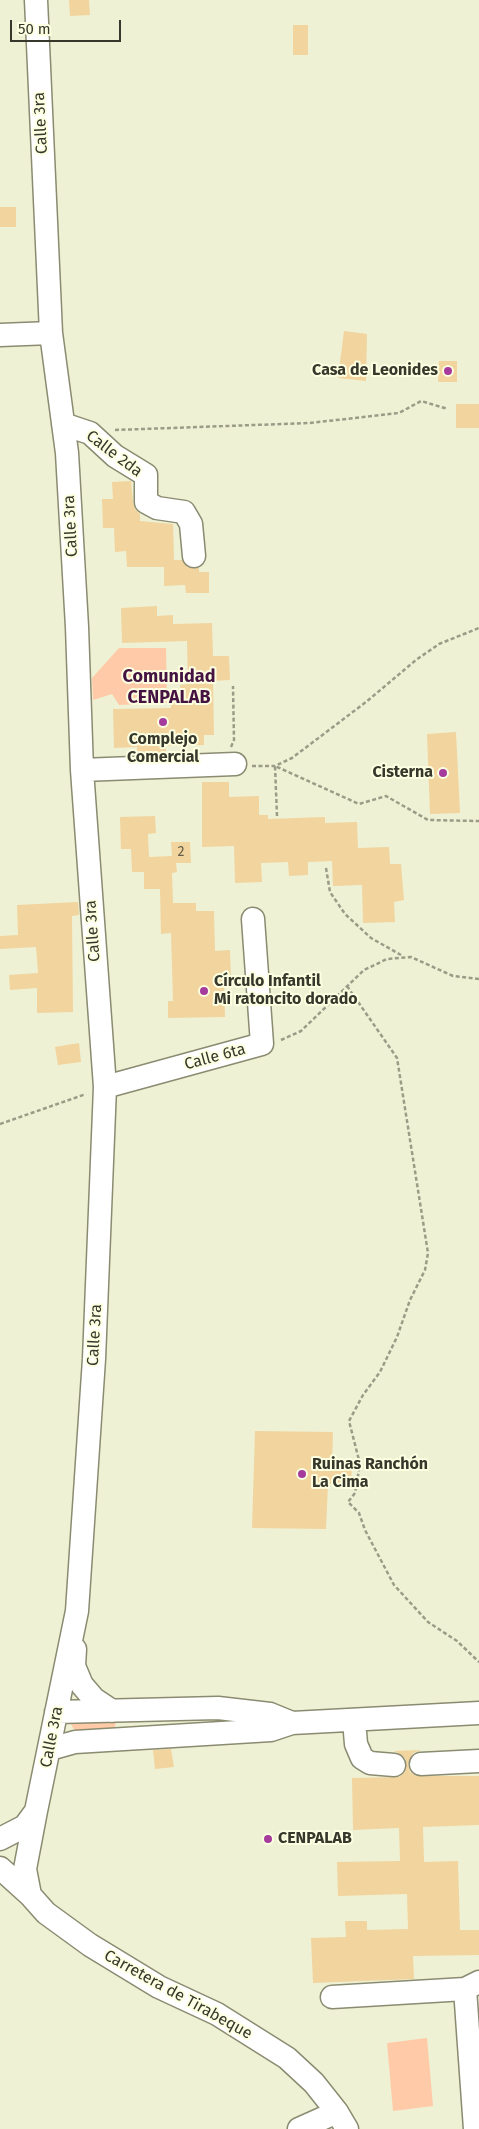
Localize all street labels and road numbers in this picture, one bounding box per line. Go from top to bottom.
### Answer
street label: Calle 3ra [30,92,52,154]
street label: Calle 2da [82,427,146,481]
street label: Calle 3ra [60,495,82,557]
street label: Calle 3ra [81,899,105,963]
street label: Calle 6ta [182,1040,248,1074]
street label: Calle 3ra [84,1304,106,1366]
street label: Calle 3ra [37,1705,67,1769]
street label: Carretera de Tirabeque [101,1946,255,2044]

